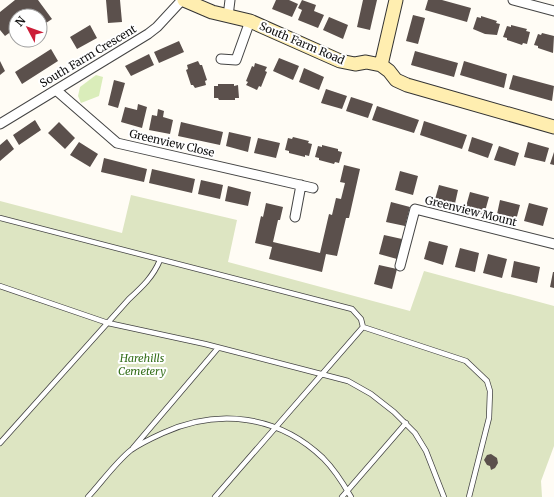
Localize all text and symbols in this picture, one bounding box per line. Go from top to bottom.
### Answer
north arrow [8,8,48,48]
text: N [12,13,29,29]
street label: South Farm Road [257,19,347,67]
street label: South Farm Crescent [37,21,139,90]
street label: Greenview Close [128,126,216,160]
street label: Greenview Mount [424,193,519,229]
park label: Harehills Cemetery [118,351,166,378]

